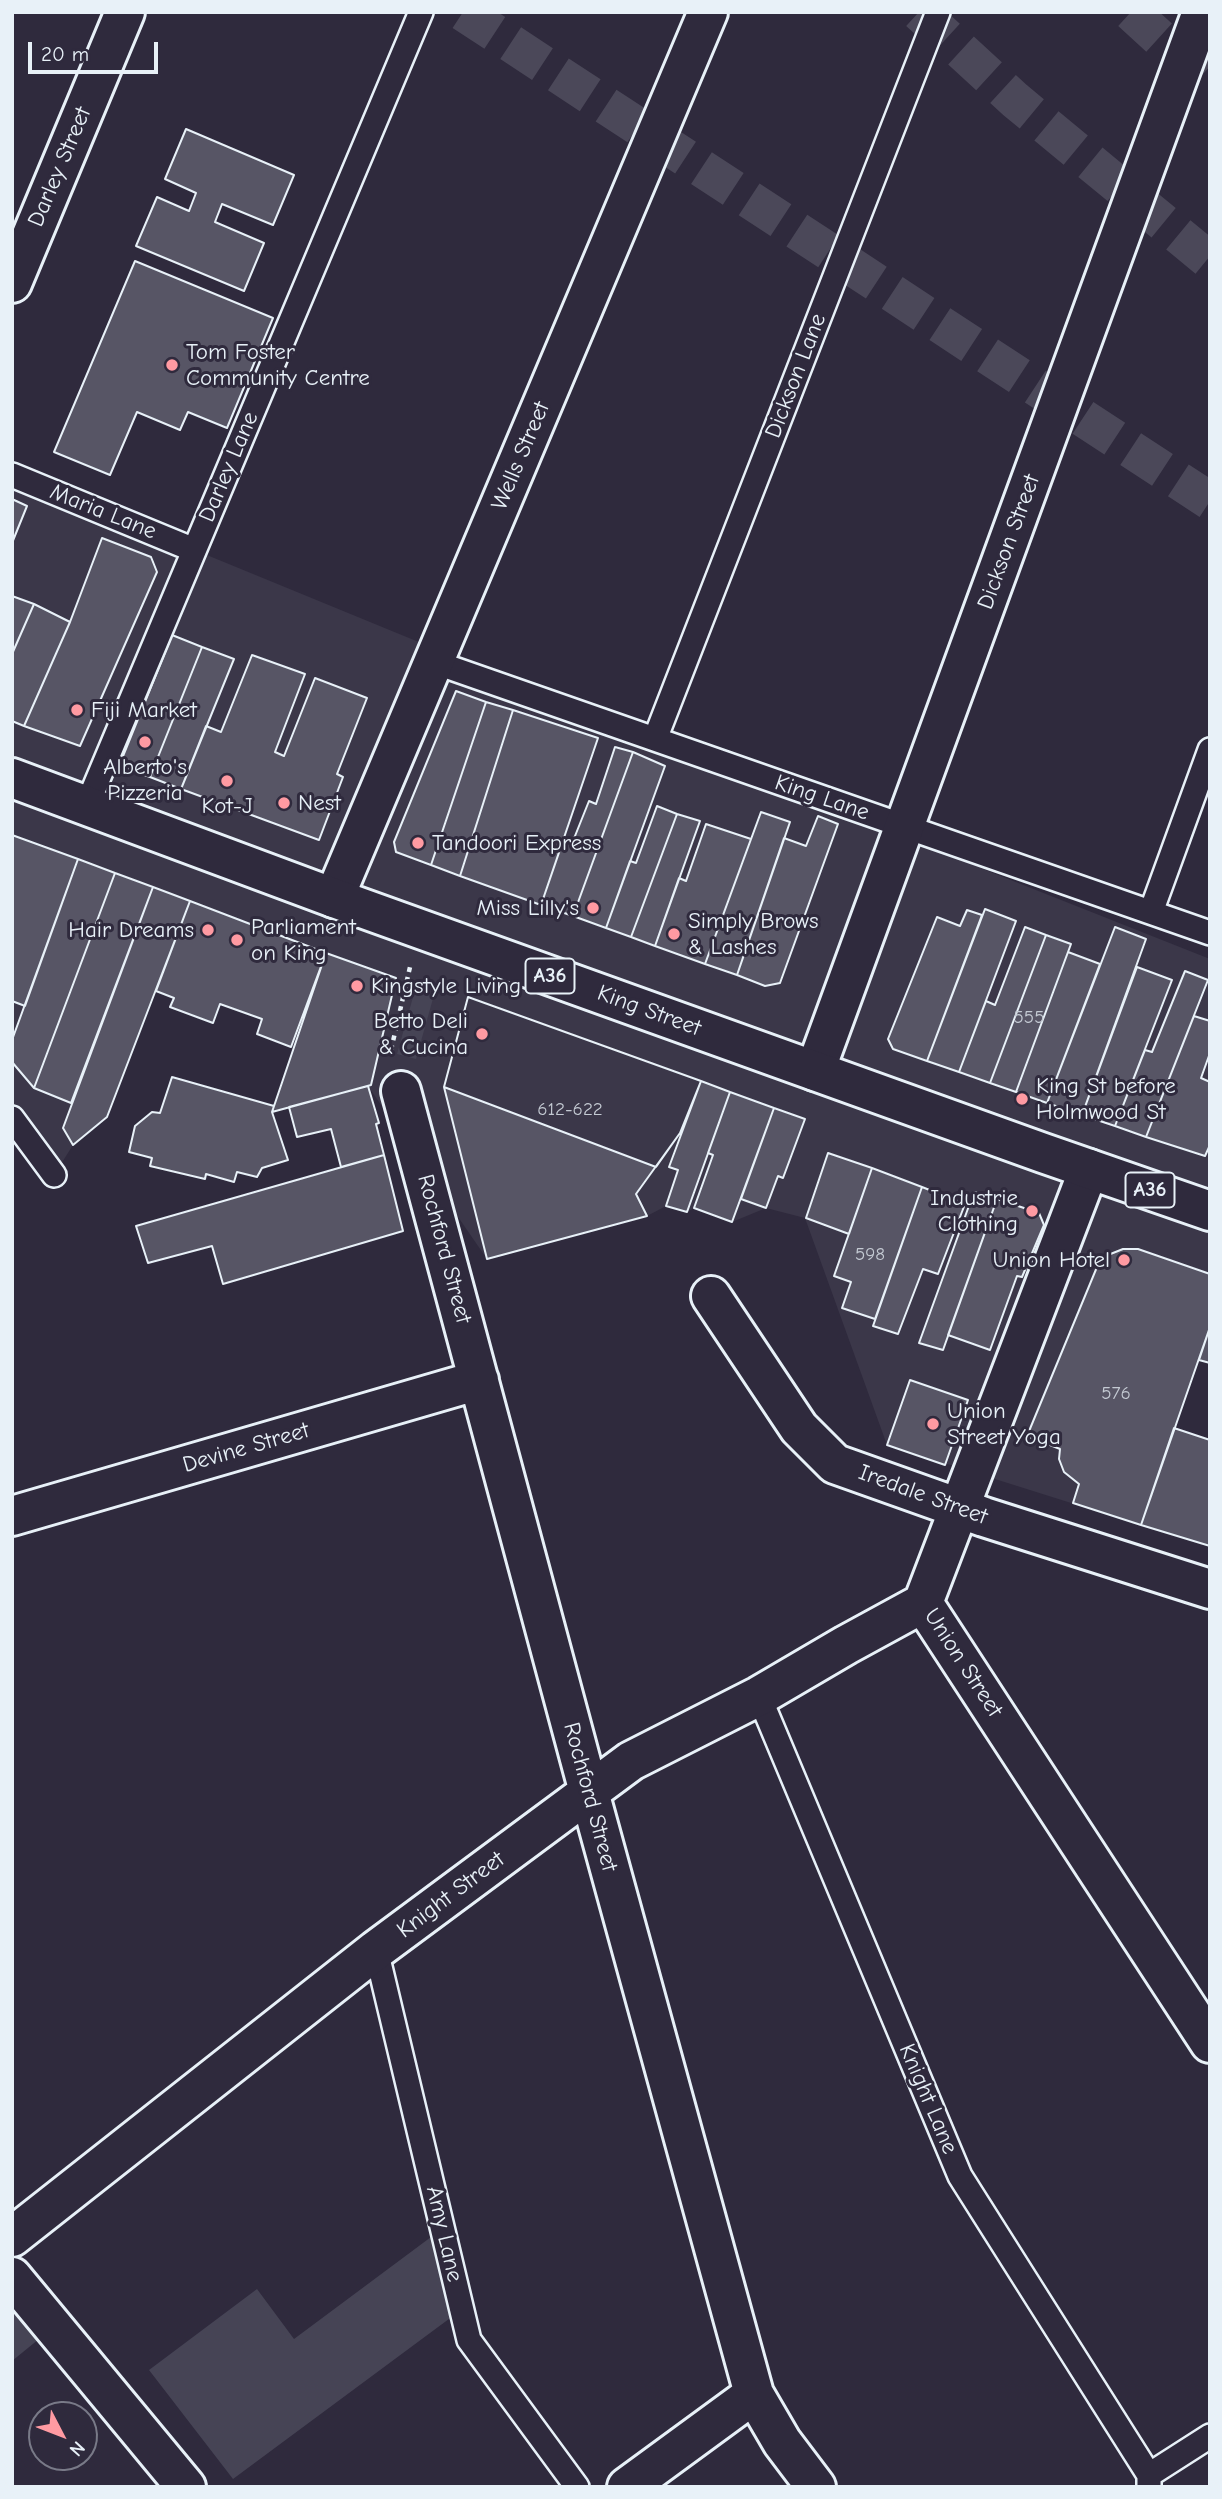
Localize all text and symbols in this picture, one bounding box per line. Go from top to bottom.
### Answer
scale bar [32,28,161,72]
text: 20 m [41,42,89,66]
street label: Darley Street [22,103,98,231]
street label: Dickson Lane [760,310,832,442]
place label: Tom Foster Community Centre [186,338,370,392]
marker: Tom Foster Community Centre [164,357,180,373]
street label: Wells Street [486,398,556,514]
street label: Darley Lane [193,408,265,526]
street label: Dickson Street [972,471,1046,613]
street label: Maria Lane [46,478,160,546]
place label: Fiji Market [91,696,197,724]
marker: Fiji Market [69,702,85,718]
marker: Alberto's Pizzeria [137,734,153,750]
place label: Alberto's Pizzeria [103,753,187,807]
street label: King Lane [771,769,873,827]
marker: Kot-J [219,773,235,789]
place label: Nest [298,789,341,817]
place label: Kot-J [201,792,253,820]
marker: Nest [276,795,292,811]
place label: Tandoori Express [432,829,601,857]
marker: Tandoori Express [410,835,426,851]
place label: Miss Lilly's [477,894,579,922]
marker: Miss Lilly's [585,900,601,916]
place label: Simply Brows & Lashes [688,907,818,961]
place label: Parliament on King [251,913,356,967]
place label: Hair Dreams [68,916,194,944]
marker: Hair Dreams [200,922,216,938]
marker: Simply Brows & Lashes [666,926,682,942]
marker: Parliament on King [229,932,245,948]
road number: A36 [526,958,574,993]
place label: Kingstyle Living [371,972,521,1000]
marker: Kingstyle Living [349,978,365,994]
street label: King Street [593,980,705,1042]
place label: Betto Deli & Cucina [374,1007,468,1061]
house number: 555 [1014,1007,1044,1029]
marker: Betto Deli & Cucina [474,1026,490,1042]
place label: King St before Holmwood St [1036,1072,1176,1126]
marker: King St before Holmwood St [1014,1091,1030,1107]
house number: 612-622 [537,1099,603,1121]
street label: Rochford Street [411,1171,477,1327]
road number: A36 [1126,1172,1174,1208]
place label: Industrie Clothing [930,1184,1018,1238]
marker: Industrie Clothing [1024,1203,1040,1219]
house number: 598 [855,1244,885,1266]
place label: Union Hotel [993,1246,1110,1274]
marker: Union Hotel [1116,1252,1132,1268]
house number: 576 [1101,1383,1131,1405]
place label: Union Street Yoga [947,1397,1061,1451]
marker: Union Street Yoga [925,1416,941,1432]
street label: Devine Street [180,1417,312,1479]
street label: Iredale Street [855,1459,991,1531]
street label: Union Street [918,1603,1008,1723]
street label: Rochford Street [557,1719,623,1875]
street label: Knight Street [392,1846,510,1944]
street label: Knight Lane [892,2040,964,2158]
street label: Amy Lane [420,2183,468,2285]
north arrow [28,2401,98,2471]
text: N [65,2437,89,2461]

